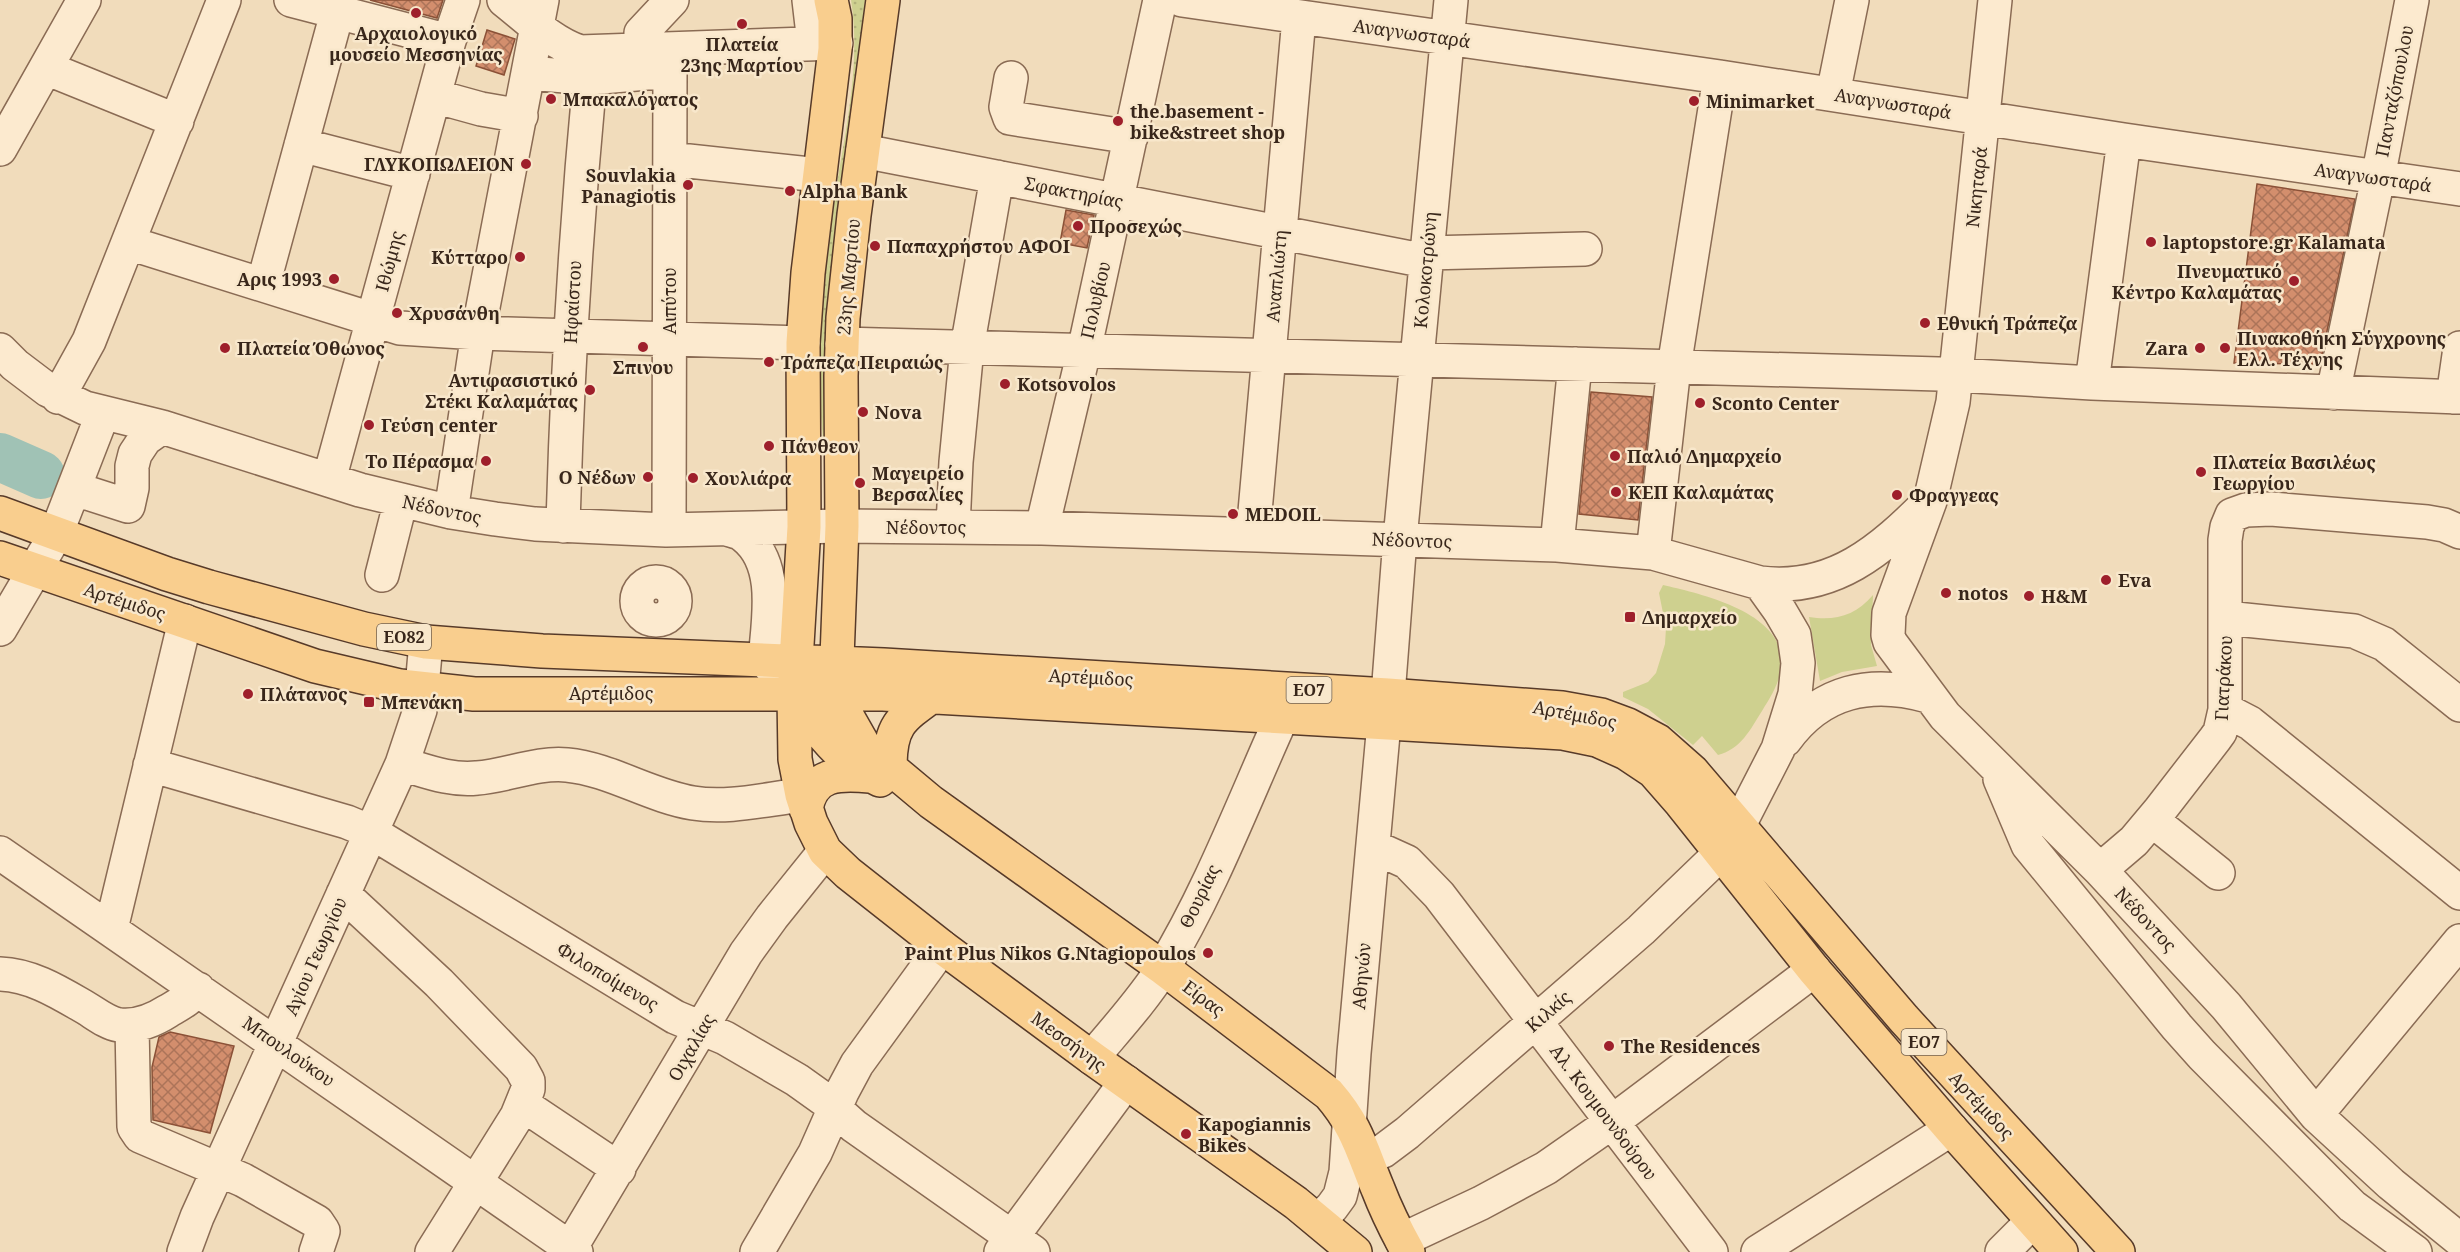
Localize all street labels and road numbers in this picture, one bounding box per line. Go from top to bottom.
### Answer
street label: Αναγνωσταρά [1352,13,1473,53]
street label: Πανταζόπουλου [2369,23,2419,159]
street label: Αναγνωσταρά [1833,82,1954,124]
street label: Νικηταρά [1960,145,1992,229]
street label: Αναγνωσταρά [2313,157,2434,197]
street label: Σφακτηρίας [1023,171,1126,213]
street label: Κολοκοτρώνη [1408,211,1442,329]
street label: 23ης Μαρτίου [831,218,865,336]
street label: Ιθώμης [369,228,409,294]
street label: Αναπλιώτη [1260,229,1292,323]
street label: Πολυβίου [1074,259,1116,341]
street label: Ηφαίστου [558,260,586,344]
street label: Αιπύτου [657,267,681,335]
street label: Νέδοντος [400,489,484,529]
street label: Νέδοντος [886,515,966,539]
street label: Νέδοντος [1371,527,1453,553]
street label: Αρτέμιδος [81,577,169,626]
road number: ΕΟ82 [377,624,431,650]
street label: Γιατράκου [2209,635,2237,721]
street label: Αρτέμιδος [1048,663,1134,691]
road number: ΕΟ7 [1286,677,1332,703]
street label: Αρτέμιδος [569,681,654,705]
street label: Αρτέμιδος [1531,694,1619,734]
street label: Θουρίας [1173,860,1225,932]
street label: Νέδοντος [2110,881,2182,957]
street label: Αγίου Γεωργίου [278,893,352,1019]
street label: Φιλοποίμενος [553,936,664,1016]
street label: Αθηνών [1346,942,1376,1010]
street label: Είρας [1178,974,1230,1022]
street label: Κιλκίς [1520,985,1576,1037]
street label: Μεσσήνης [1027,1006,1112,1077]
street label: Οιχαλίας [662,1008,720,1085]
street label: Μπουλούκου [238,1010,340,1092]
road number: ΕΟ7 [1902,1029,1946,1055]
street label: Αλ. Κουμουνδούρου [1545,1039,1663,1185]
street label: Αρτέμιδος [1944,1066,2020,1144]

